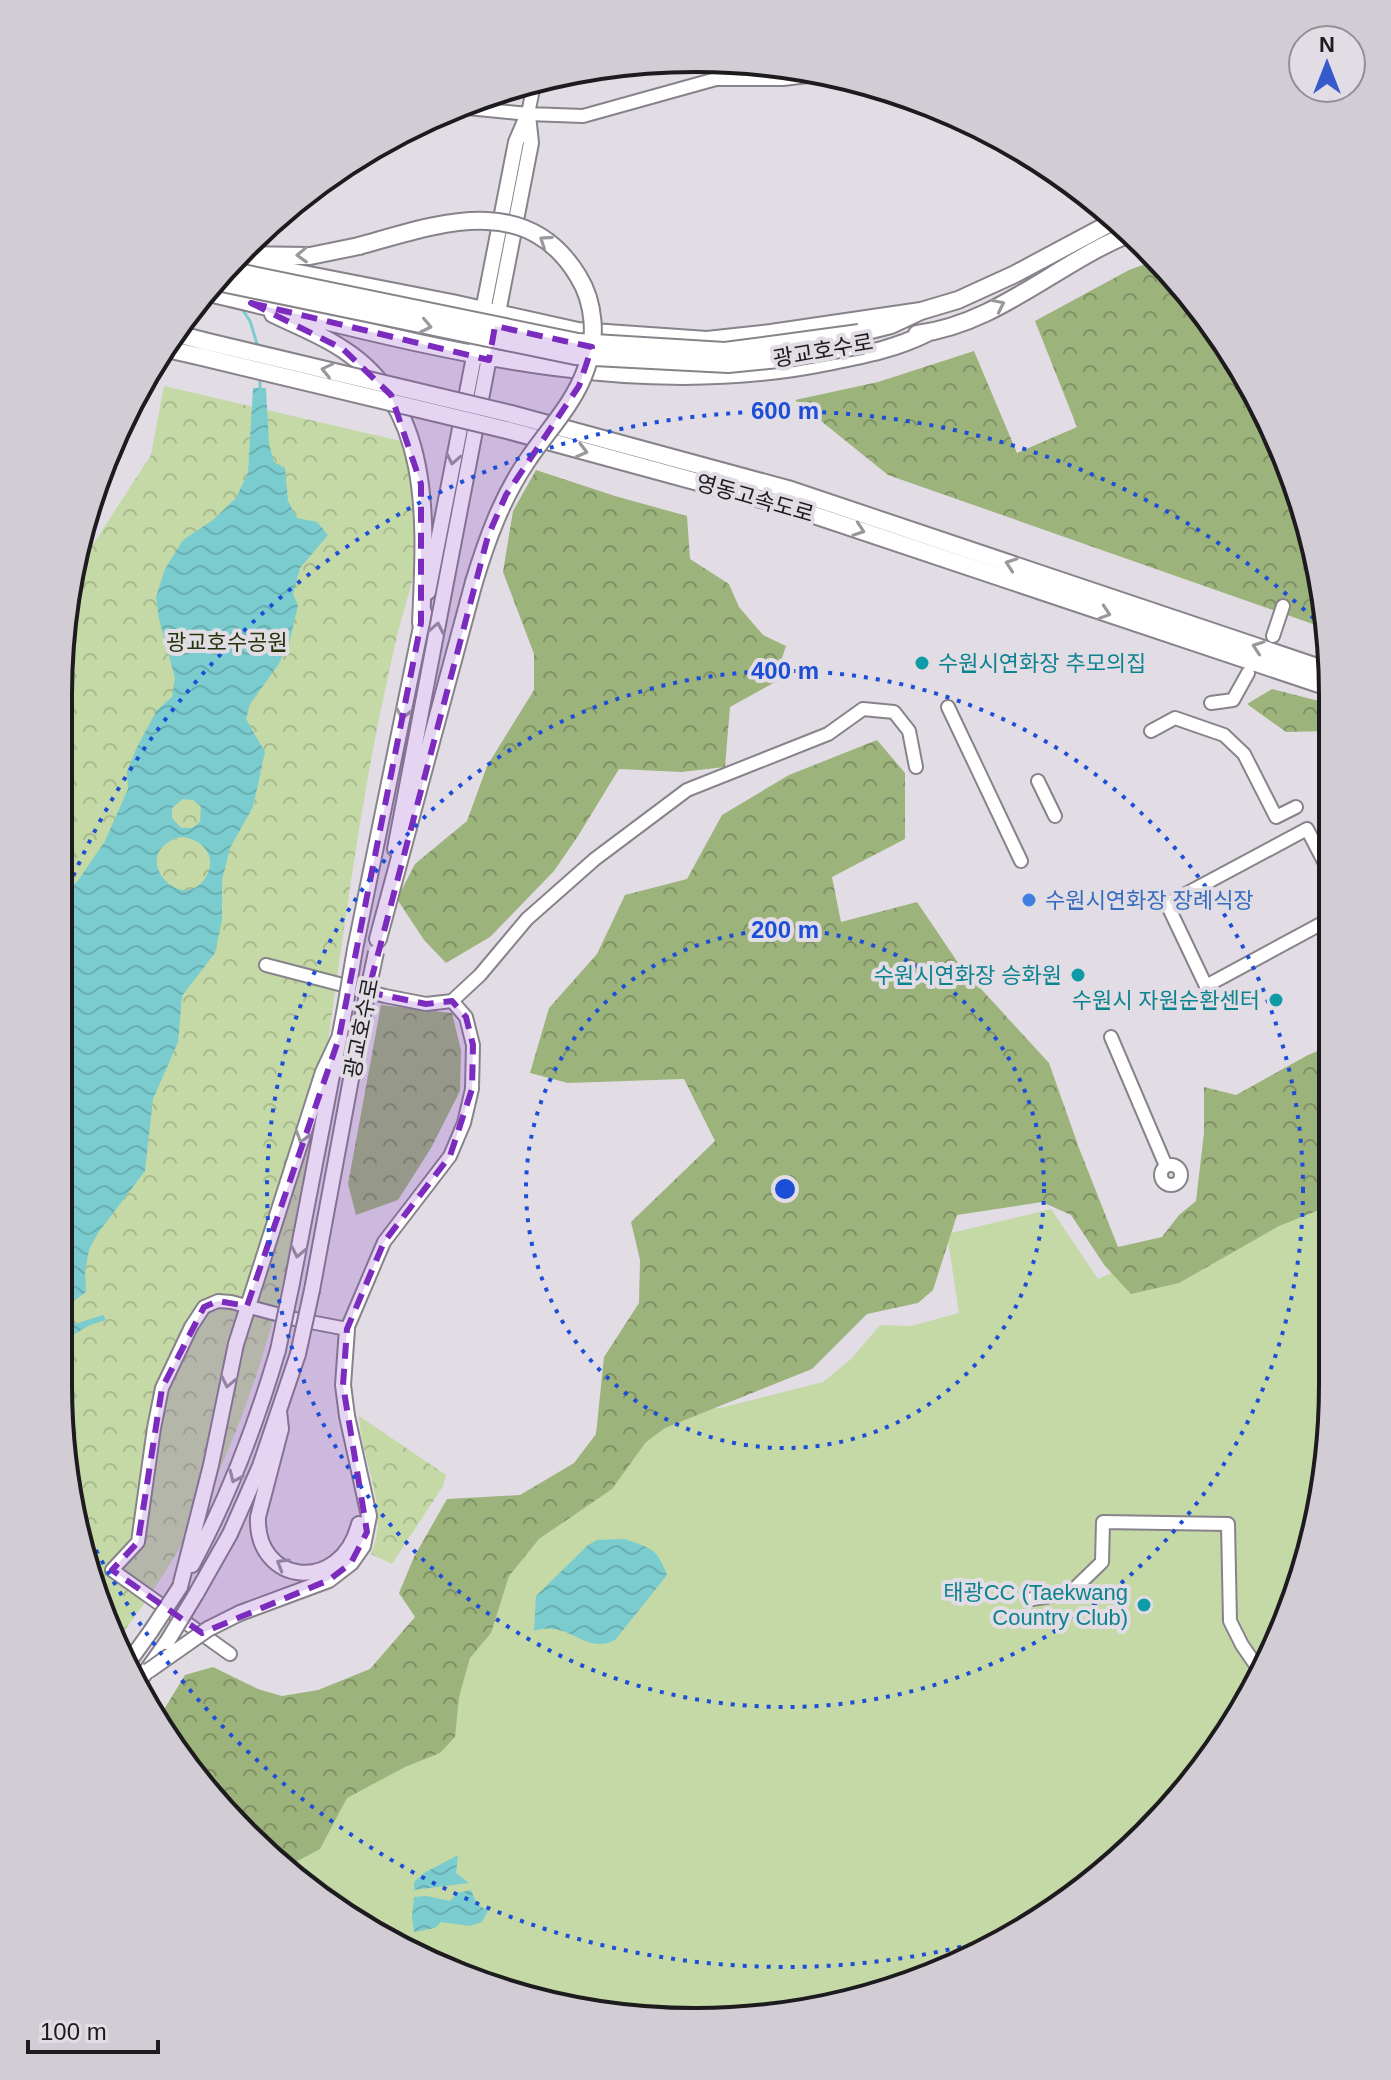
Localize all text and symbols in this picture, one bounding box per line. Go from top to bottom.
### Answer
north arrow [1287,24,1367,104]
text: N [1319,32,1335,57]
one-way arrow [539,236,553,251]
one-way arrow [295,247,308,264]
one-way arrow [991,299,1005,315]
one-way arrow [418,317,432,334]
street label: 광교호수로 [771,329,875,372]
one-way arrow [320,362,334,379]
text: 600 m [751,397,819,424]
one-way arrow [574,441,588,458]
one-way arrow [446,452,463,466]
street label: 영동고속도로 [693,470,817,527]
one-way arrow [851,520,865,536]
one-way arrow [1005,558,1019,574]
one-way arrow [1097,603,1111,619]
one-way arrow [427,621,444,634]
park label: 광교호수공원 [166,630,288,655]
one-way arrow [1251,641,1265,657]
place label: 수원시연화장 추모의집 [938,651,1147,676]
marker: 수원시연화장 추모의집 [913,654,931,672]
text: 400 m [751,657,819,684]
one-way arrow [395,707,412,721]
place label: 수원시연화장 장례식장 [1045,888,1254,913]
marker: 수원시연화장 장례식장 [1020,891,1038,909]
text: 200 m [751,916,819,943]
place label: 수원시연화장 승화원 [874,963,1062,988]
marker: 수원시연화장 승화원 [1069,966,1087,984]
street label: 광교호수로 [340,976,383,1080]
place label: 수원시 자원순환센터 [1072,988,1260,1013]
marker: 수원시 자원순환센터 [1267,991,1285,1009]
one-way arrow [295,1129,311,1143]
centre of rings [771,1175,799,1203]
one-way arrow [291,1245,308,1259]
one-way arrow [221,1375,238,1389]
one-way arrow [229,1469,245,1483]
one-way arrow [276,1558,291,1573]
place label: 태광CC (Taekwang Country Club) [943,1580,1128,1630]
marker: 태광CC (Taekwang Country Club) [1135,1596,1153,1614]
scale bar [28,2004,158,2054]
text: 100 m [40,2018,107,2045]

